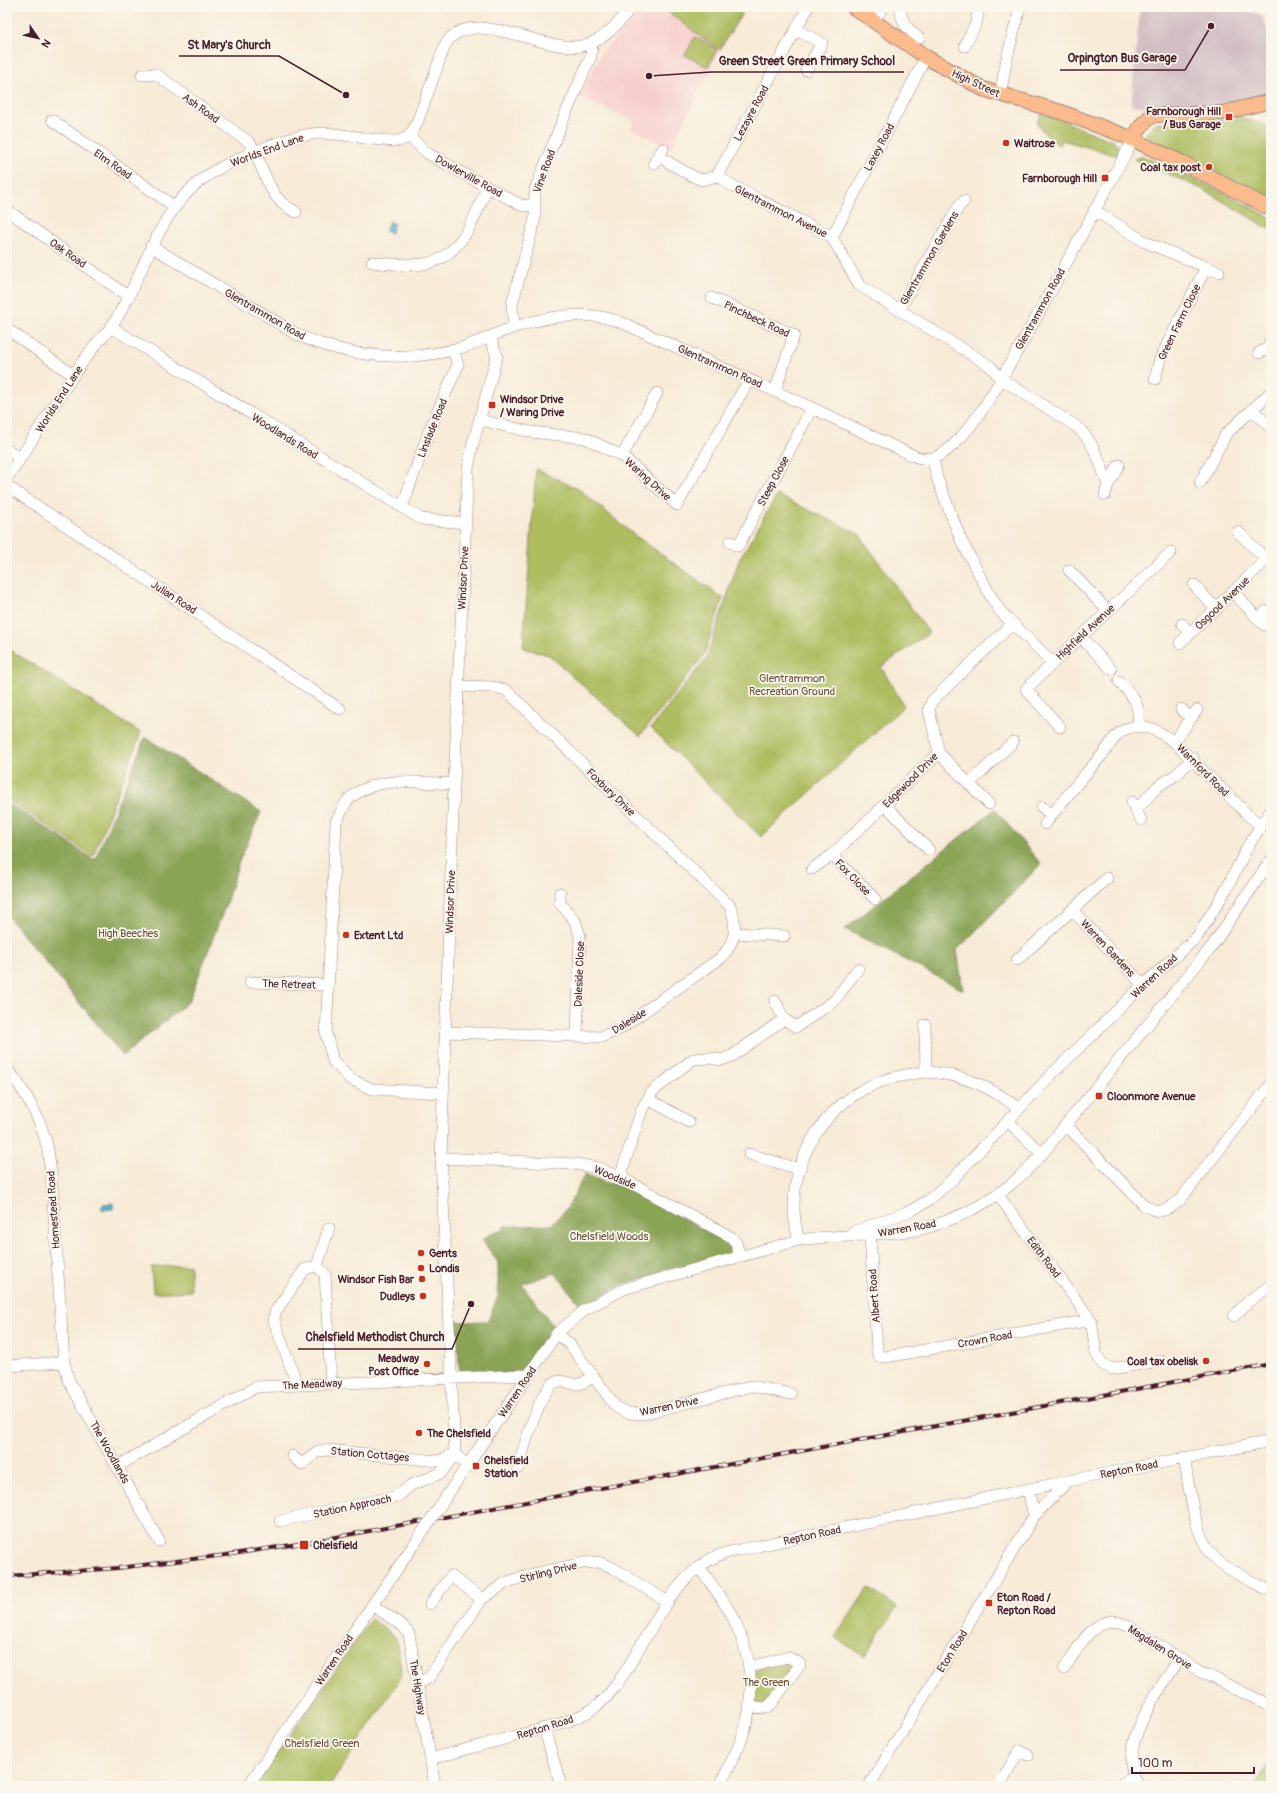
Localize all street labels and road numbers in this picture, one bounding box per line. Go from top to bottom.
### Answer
street label: High Street [949,67,1003,101]
street label: Lezayre Road [731,83,772,143]
street label: Ash Road [180,91,222,126]
street label: Laxey Road [861,121,897,173]
street label: Worlds End Lane [229,131,306,170]
street label: Elm Road [91,147,134,182]
street label: Vine Road [531,148,558,195]
street label: Dowlerville Road [433,153,505,200]
street label: Glentrammon Avenue [732,182,830,241]
street label: Glentrammon Gardens [897,209,962,308]
street label: Oak Road [47,236,89,271]
street label: Glentrammon Road [1013,266,1068,352]
street label: Green Farm Close [1155,282,1204,362]
street label: Glentrammon Road [222,286,308,343]
street label: Pinchbeck Road [722,299,792,340]
street label: Glentrammon Road [675,342,764,391]
street label: Worlds End Lane [33,363,86,435]
street label: Linslade Road [415,397,450,460]
street label: Woodlands Road [249,411,320,462]
street label: Steep Close [755,453,792,509]
street label: Waring Drive [622,455,674,504]
street label: Windsor Drive [455,545,472,610]
street label: Osgood Avenue [1192,574,1253,633]
street label: Julian Road [149,578,199,617]
street label: Highfield Avenue [1053,601,1118,663]
street label: Warnford Road [1174,741,1232,799]
street label: Edgewood Drive [880,750,941,811]
street label: Foxbury Drive [584,766,638,819]
street label: Fox Close [832,856,873,899]
street label: Windsor Drive [443,869,458,934]
street label: Warren Gardens [1078,917,1138,980]
street label: Daleside Close [572,940,587,1007]
street label: Warren Road [1128,952,1180,1001]
street label: The Retreat [262,977,317,992]
street label: Daleside [610,1006,649,1037]
street label: Woodside [592,1163,638,1192]
street label: Homestead Road [44,1171,63,1249]
street label: Warren Road [877,1217,937,1240]
street label: Edith Road [1024,1234,1063,1280]
street label: Albert Road [866,1269,883,1323]
street label: Crown Road [957,1328,1013,1351]
street label: Warren Road [496,1364,539,1420]
street label: The Meadway [282,1376,343,1393]
street label: Warren Drive [639,1394,700,1419]
street label: The Woodlands [87,1419,132,1486]
street label: Station Cottages [330,1445,410,1464]
street label: Repton Road [1099,1458,1159,1481]
street label: Station Approach [312,1492,392,1521]
street label: Repton Road [782,1523,842,1548]
street label: Stirling Drive [518,1559,579,1586]
street label: Magdalen Grove [1125,1623,1195,1673]
street label: Eton Road [934,1628,970,1675]
street label: Warren Road [313,1632,356,1688]
street label: The Highway [407,1658,428,1716]
street label: Repton Road [515,1713,575,1742]

